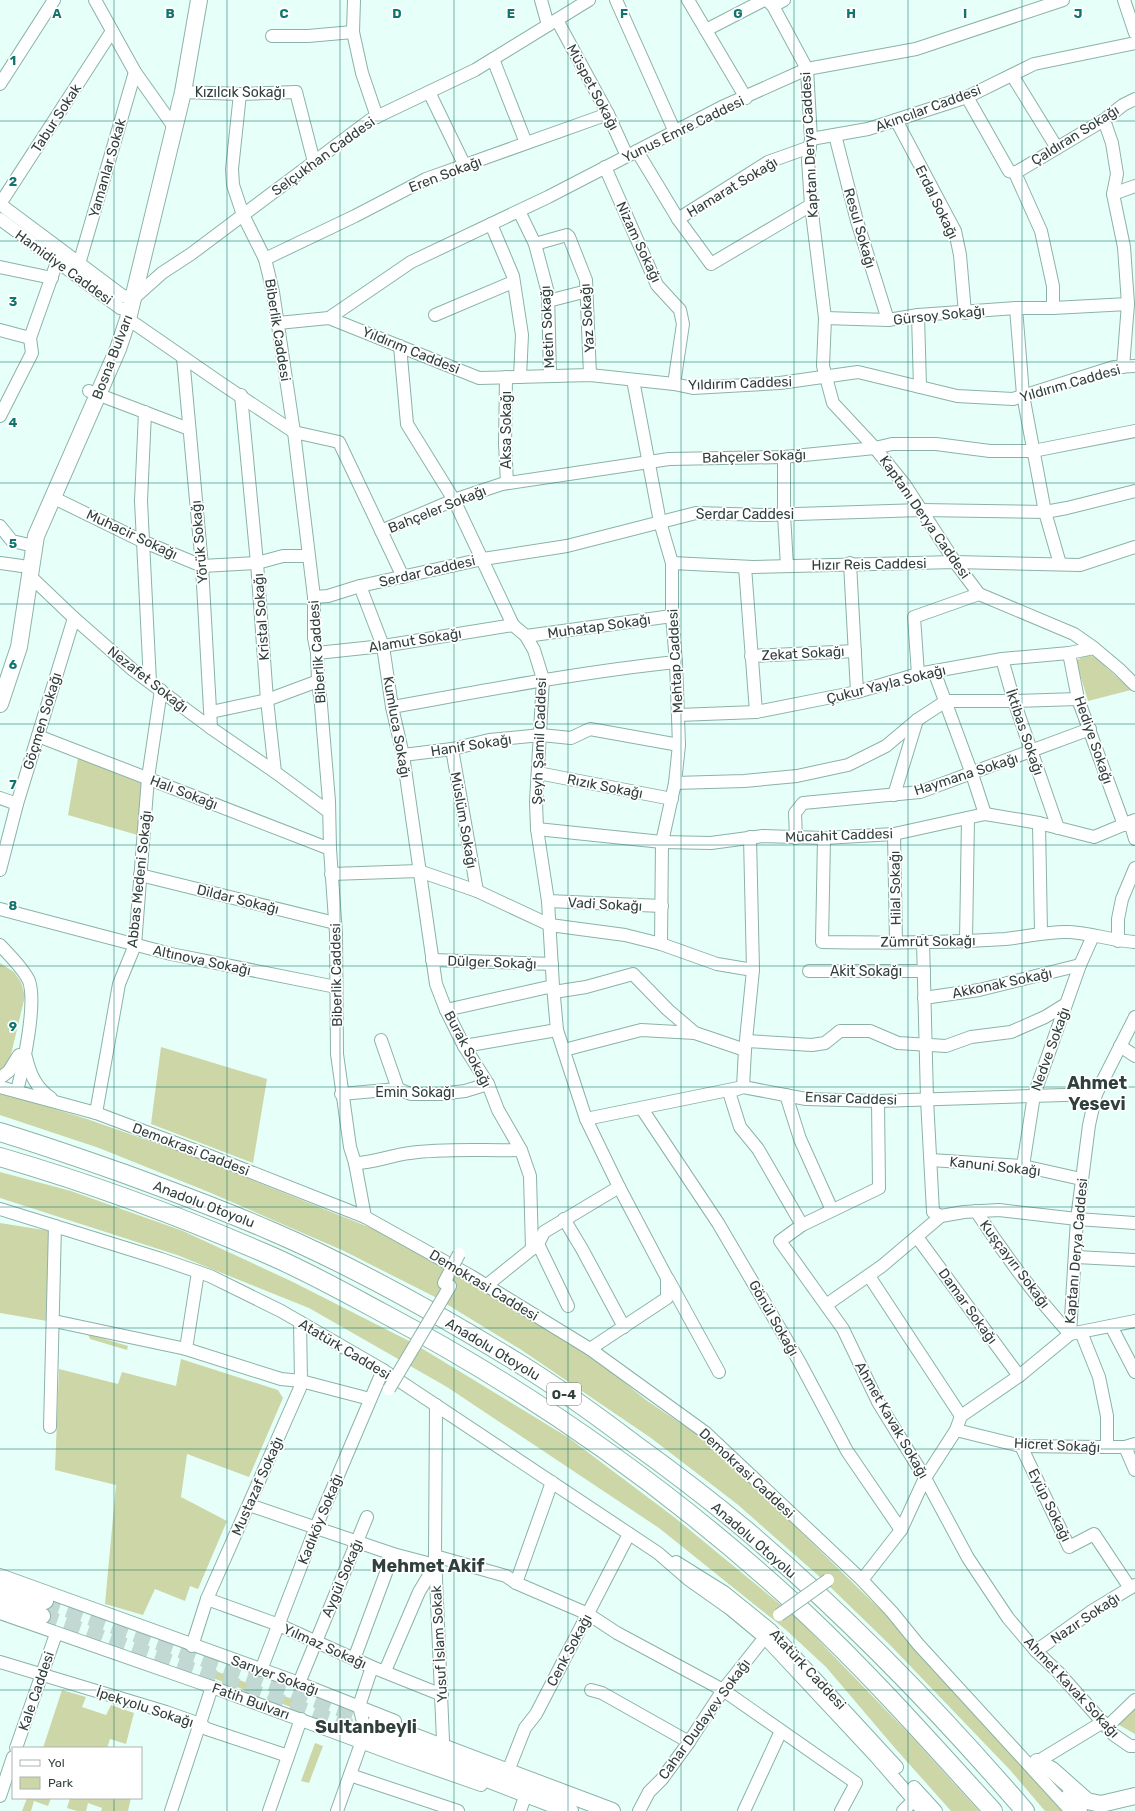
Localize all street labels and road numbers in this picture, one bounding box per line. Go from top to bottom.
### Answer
street label: Müspet Sokağı [563,41,622,133]
street label: Kaptanı Derya Caddesi [797,71,822,218]
street label: Tabur Sokak [28,80,85,156]
street label: Akıncılar Caddesi [873,81,983,135]
street label: Kızılcık Sokağı [195,84,285,101]
street label: Yunus Emre Caddesi [619,93,747,166]
street label: Çaldıran Sokağı [1028,102,1122,169]
street label: Selçukhan Caddesi [268,113,378,200]
street label: Yamanlar Sokak [85,116,130,220]
street label: Eren Sokağı [406,153,484,196]
street label: Hamarat Sokağı [684,154,781,221]
street label: Erdal Sokağı [911,163,962,242]
street label: Resul Sokağı [840,186,879,270]
street label: Nizam Sokağı [612,199,665,285]
street label: Hamidiye Caddesi [12,226,116,308]
street label: Biberlik Caddesi [261,278,294,383]
street label: Yaz Sokağı [577,283,598,353]
street label: Metin Sokağı [537,285,558,369]
street label: Gürsoy Sokağı [892,302,986,329]
street label: Bosna Bulvarı [89,312,136,402]
street label: Yıldırım Caddesi [359,323,462,378]
street label: Yıldırım Caddesi [1018,361,1122,406]
street label: Yıldırım Caddesi [688,373,792,394]
street label: Aksa Sokağı [498,391,515,469]
street label: Bahçeler Sokağı [702,446,806,467]
street label: Kaptanı Derya Caddesi [876,452,974,582]
street label: Bahçeler Sokağı [386,482,489,537]
street label: Yörük Sokağı [187,500,212,584]
street label: Muhacir Sokağı [83,506,180,563]
street label: Serdar Caddesi [696,506,794,523]
street label: Serdar Caddesi [377,552,477,591]
street label: Hızır Reis Caddesi [811,555,927,574]
street label: Kristal Sokağı [250,573,273,661]
street label: Biberlik Caddesi [305,600,330,704]
street label: Mehtap Caddesi [664,608,687,714]
street label: Muhatap Sokağı [546,611,652,642]
street label: Alamut Sokağı [368,625,463,656]
street label: Nezafet Sokağı [104,643,191,716]
street label: Zekat Sokağı [761,643,845,664]
street label: Çukur Yayla Sokağı [825,661,947,708]
street label: Göçmen Sokağı [20,670,65,772]
street label: Kumluca Sokağı [379,675,414,779]
street label: Şeyh Şamil Caddesi [529,677,550,805]
street label: İktibas Sokağı [1002,687,1047,777]
street label: Hediye Sokağı [1071,694,1116,786]
street label: Hanif Sokağı [430,731,513,760]
street label: Haymana Sokağı [912,750,1020,799]
street label: Müslüm Sokağı [447,771,480,870]
street label: Rızık Sokağı [566,771,644,802]
street label: Halı Sokağı [148,772,220,813]
street label: Abbas Medeni Sokağı [124,810,155,949]
street label: Mücahit Caddesi [785,825,893,846]
street label: Hilal Sokağı [886,851,905,925]
street label: Dildar Sokağı [195,881,281,918]
street label: Vadi Sokağı [567,894,643,915]
street label: Biberlik Caddesi [327,923,346,1027]
street label: Zümrüt Sokağı [880,932,976,951]
street label: Altınova Sokağı [151,942,252,979]
street label: Dülger Sokağı [447,952,537,973]
street label: Akit Sokağı [830,963,902,980]
street label: Akkonak Sokağı [951,965,1054,1002]
street label: Nedve Sokağı [1027,1005,1074,1093]
street label: Burak Sokağı [440,1008,495,1091]
street label: Emin Sokağı [375,1084,455,1101]
street label: Ensar Caddesi [805,1088,897,1109]
street label: Demokrasi Caddesi [130,1119,252,1180]
street label: Kanuni Sokağı [949,1153,1041,1180]
street label: Anadolu Otoyolu [151,1177,257,1232]
street label: Kaptanı Derya Caddesi [1062,1177,1091,1325]
street label: Kuşçayırı Sokağı [976,1217,1053,1312]
street label: Demokrasi Caddesi [426,1246,541,1325]
street label: Damar Sokağı [934,1265,1001,1347]
street label: Gönül Sokağı [745,1277,802,1359]
street label: Atatürk Caddesi [296,1315,394,1383]
street label: Anadolu Otoyolu [442,1315,543,1384]
street label: Ahmet Kavak Sokağı [851,1359,932,1482]
road number: O-4 [547,1383,581,1405]
street label: Demokrasi Caddesi [695,1425,798,1522]
street label: Mustazaf Sokağı [228,1434,287,1538]
street label: Hicret Sokağı [1013,1435,1101,1456]
street label: Eyüp Sokağı [1024,1466,1075,1545]
street label: Kadıköy Sokağı [295,1471,346,1567]
street label: Anadolu Otoyolu [708,1499,800,1582]
street label: Aygül Sokağı [318,1537,367,1620]
street label: Yusuf İslam Sokak [428,1584,451,1703]
street label: Nazır Sokağı [1047,1589,1123,1648]
street label: Cenk Sokağı [543,1611,596,1689]
street label: Yılmaz Sokağı [280,1620,369,1672]
street label: Atatürk Caddesi [766,1626,849,1713]
street label: Ahmet Kavak Sokağı [1020,1633,1123,1741]
street label: Kale Caddesi [15,1649,58,1733]
street label: Sarıyer Sokağı [229,1652,321,1699]
street label: Cahar Dudayev Sokağı [655,1656,754,1783]
street label: Fatih Bulvarı [210,1680,292,1723]
street label: İpekyolu Sokağı [94,1684,196,1731]

